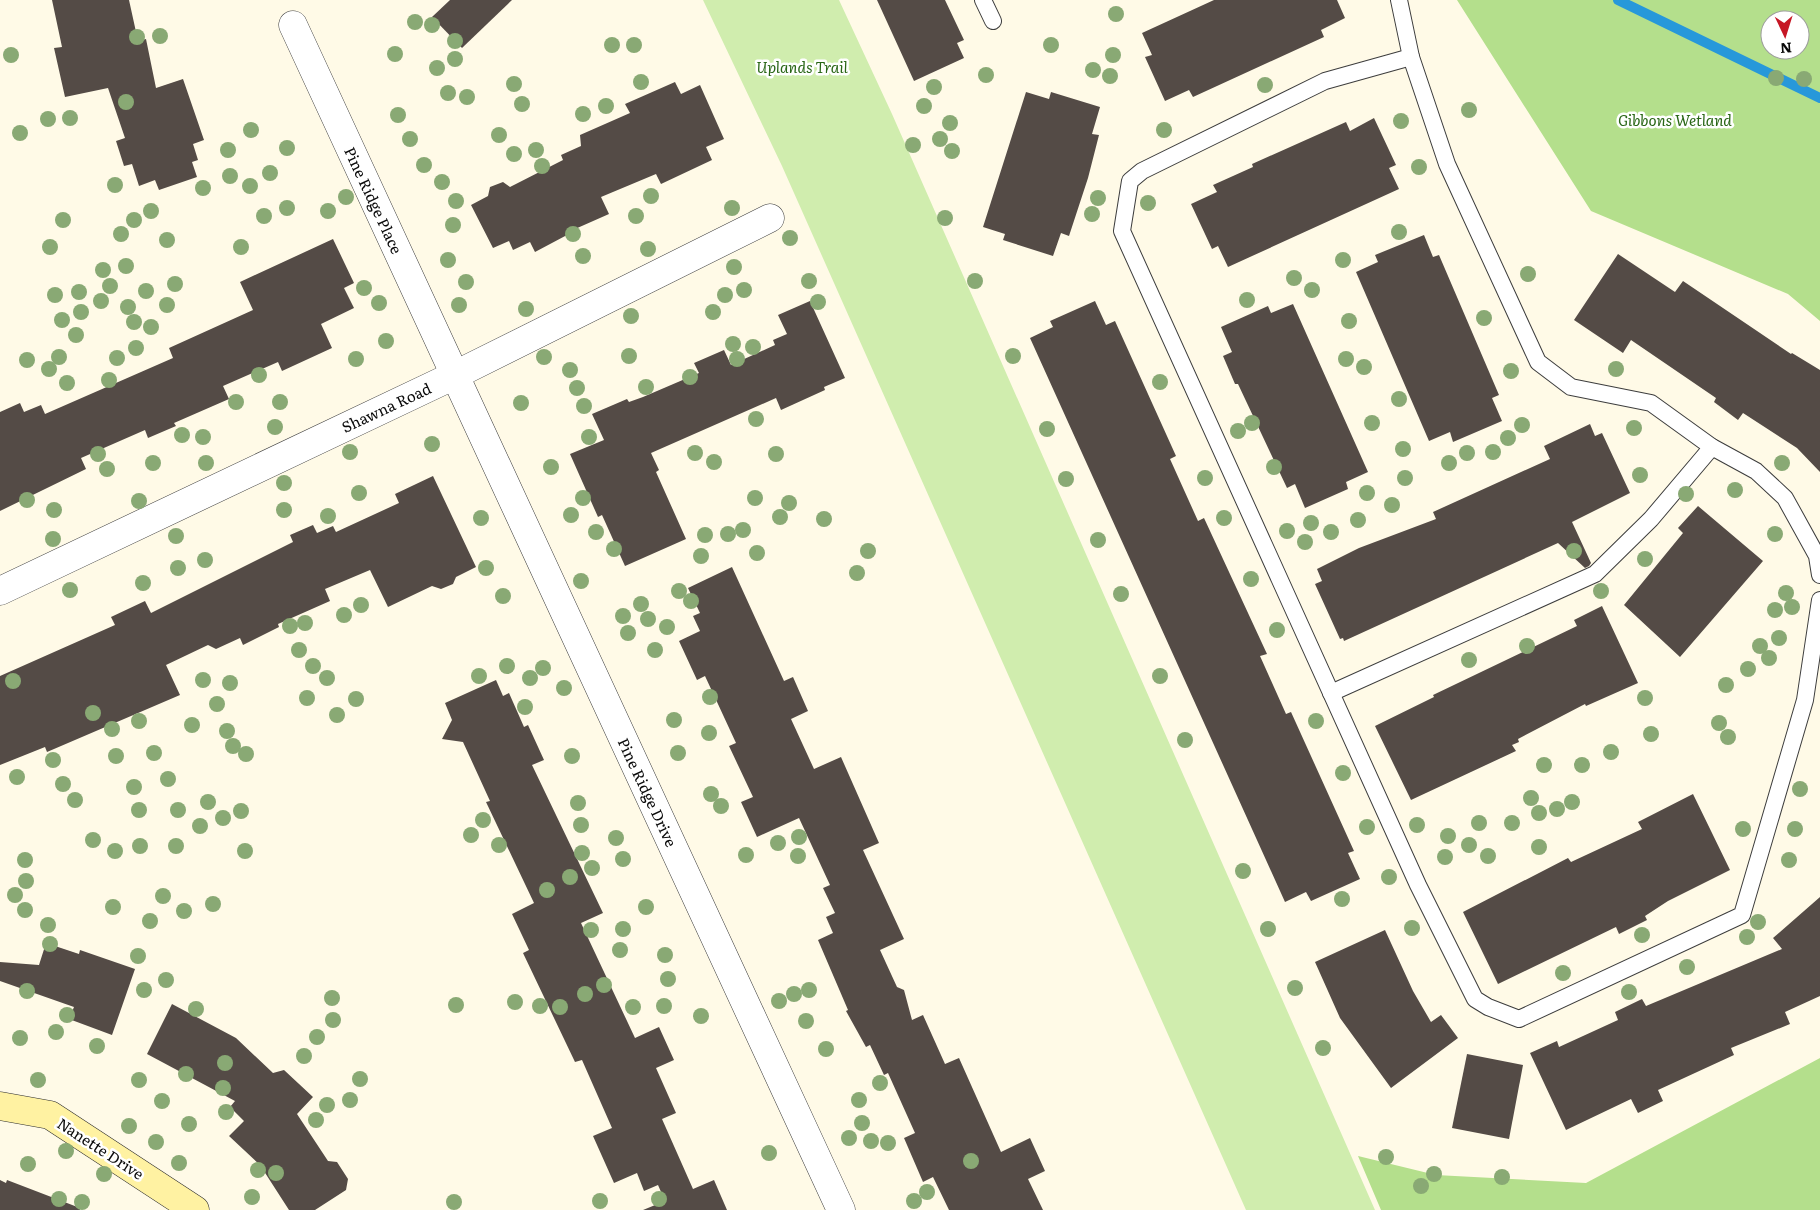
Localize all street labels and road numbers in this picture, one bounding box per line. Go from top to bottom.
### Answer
street label: Pine Ridge Place [339,143,409,258]
street label: Shawna Road [337,376,435,438]
street label: Pine Ridge Drive [613,734,683,851]
street label: Nanette Drive [53,1111,149,1185]

